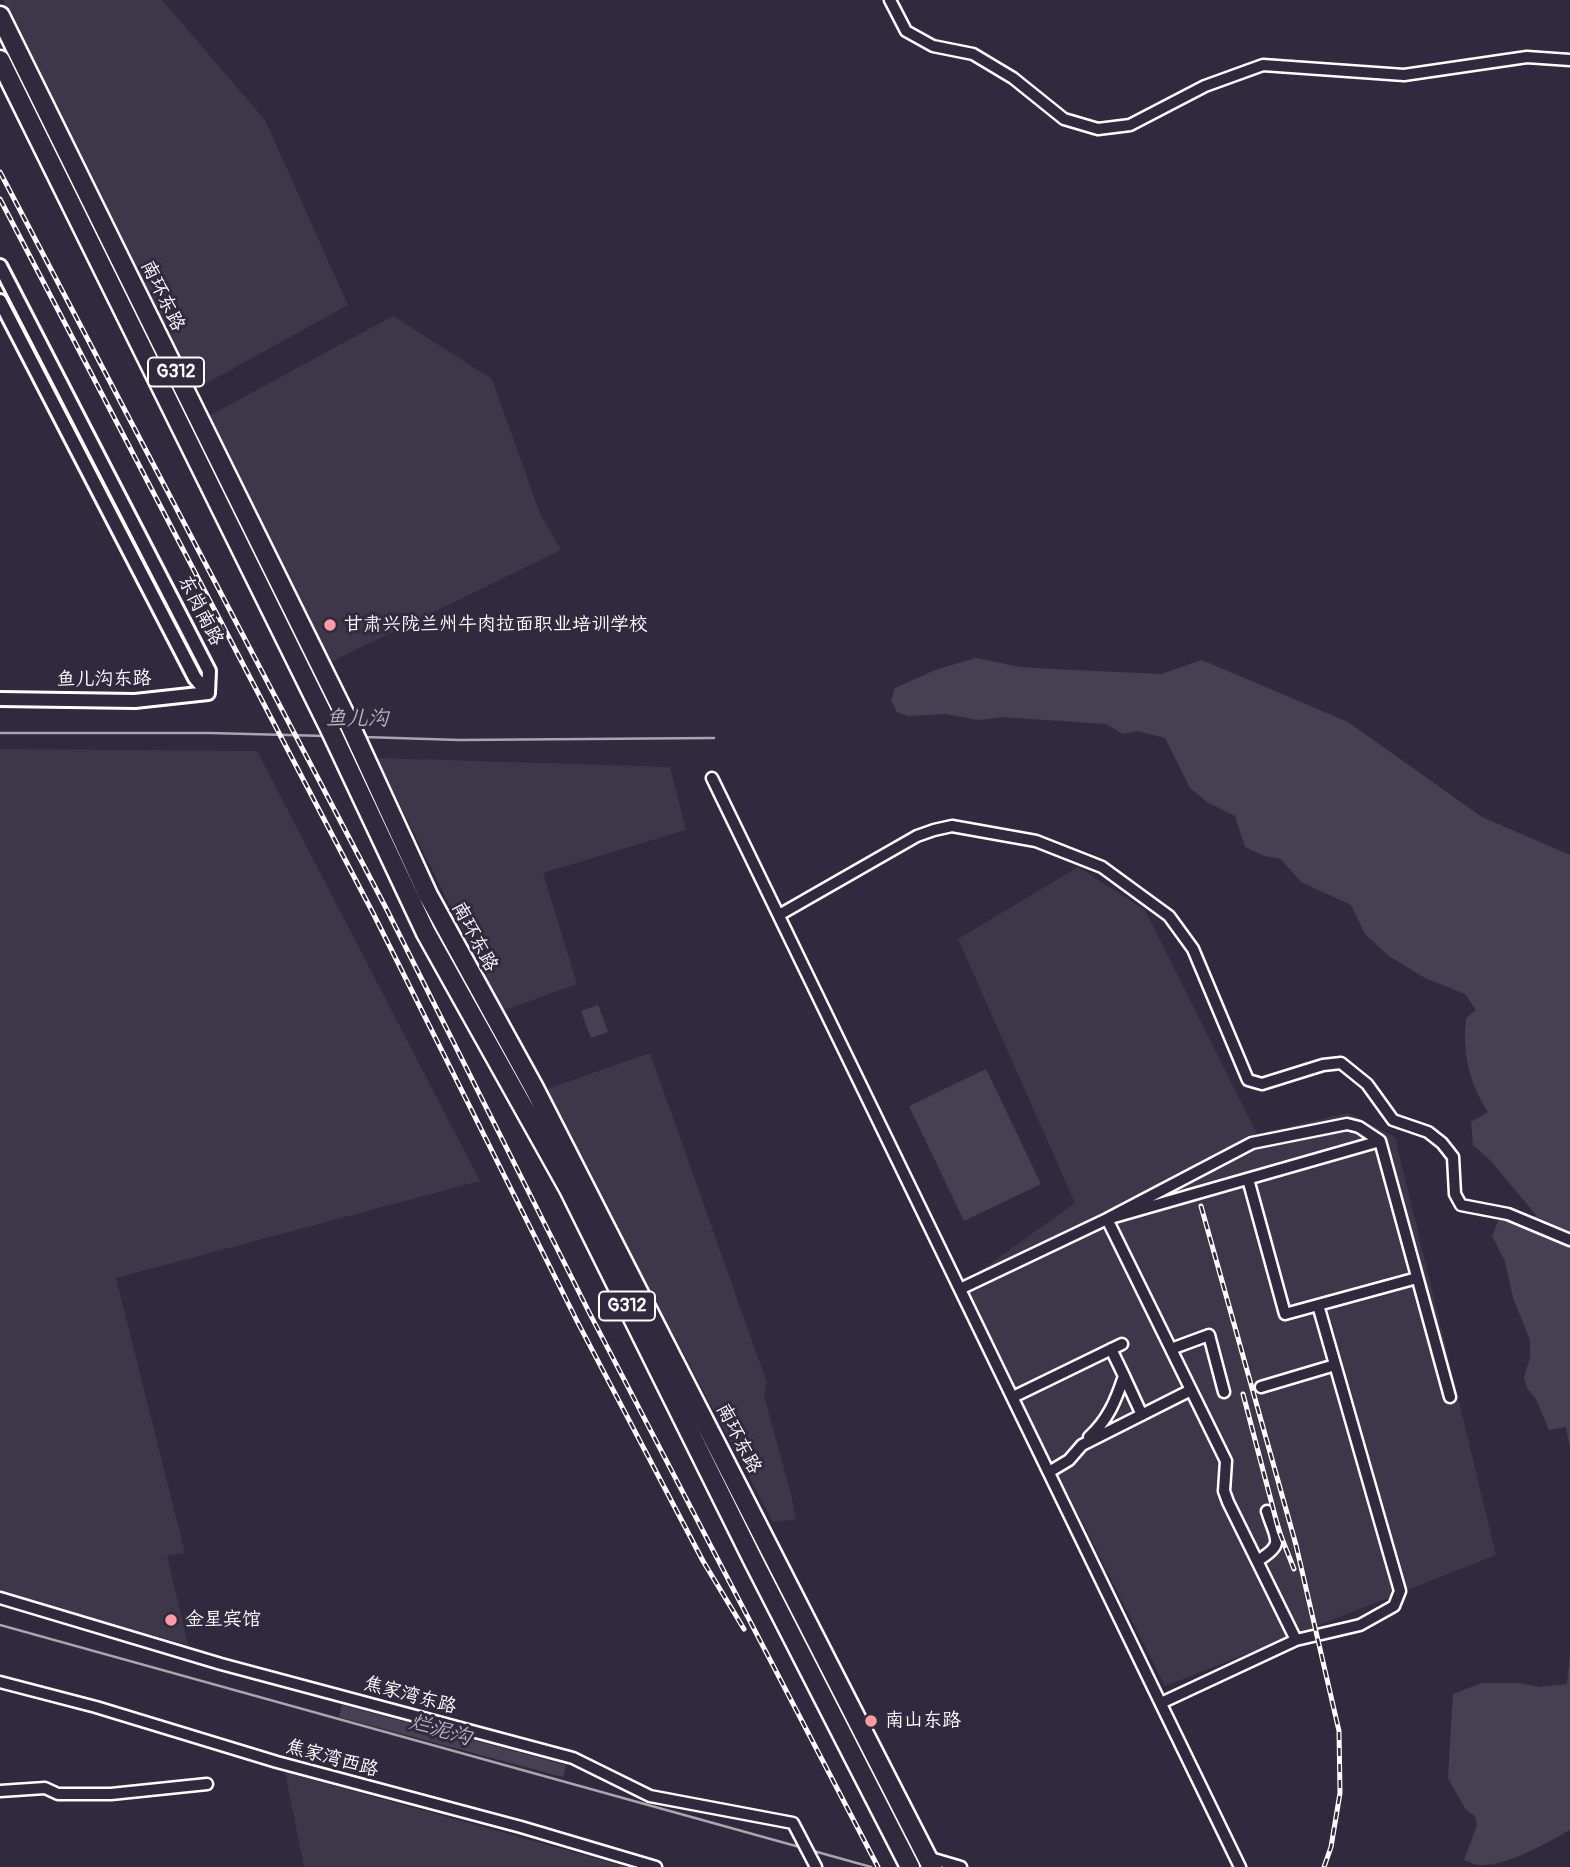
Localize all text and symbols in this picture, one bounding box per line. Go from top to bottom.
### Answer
street label: 南环东路 [135,257,189,335]
road number: G312 [148,358,204,386]
street label: 东岗南路 [173,572,227,650]
place label: 甘肃兴陇兰州牛肉拉面职业培训学校 [344,614,648,636]
marker: 甘肃兴陇兰州牛肉拉面职业培训学校 [322,617,338,633]
street label: 鱼儿沟东路 [56,668,152,692]
water label: 鱼儿沟 [326,707,388,733]
street label: 南环东路 [446,898,502,976]
road number: G312 [599,1292,655,1321]
street label: 南环东路 [711,1400,765,1478]
place label: 金星宾馆 [185,1609,261,1631]
marker: 金星宾馆 [163,1612,179,1628]
street label: 焦家湾东路 [361,1673,459,1719]
water label: 烂泥沟 [406,1710,474,1752]
place label: 南山东路 [885,1710,961,1732]
marker: 南山东路 [863,1713,879,1729]
street label: 焦家湾西路 [283,1736,381,1782]

